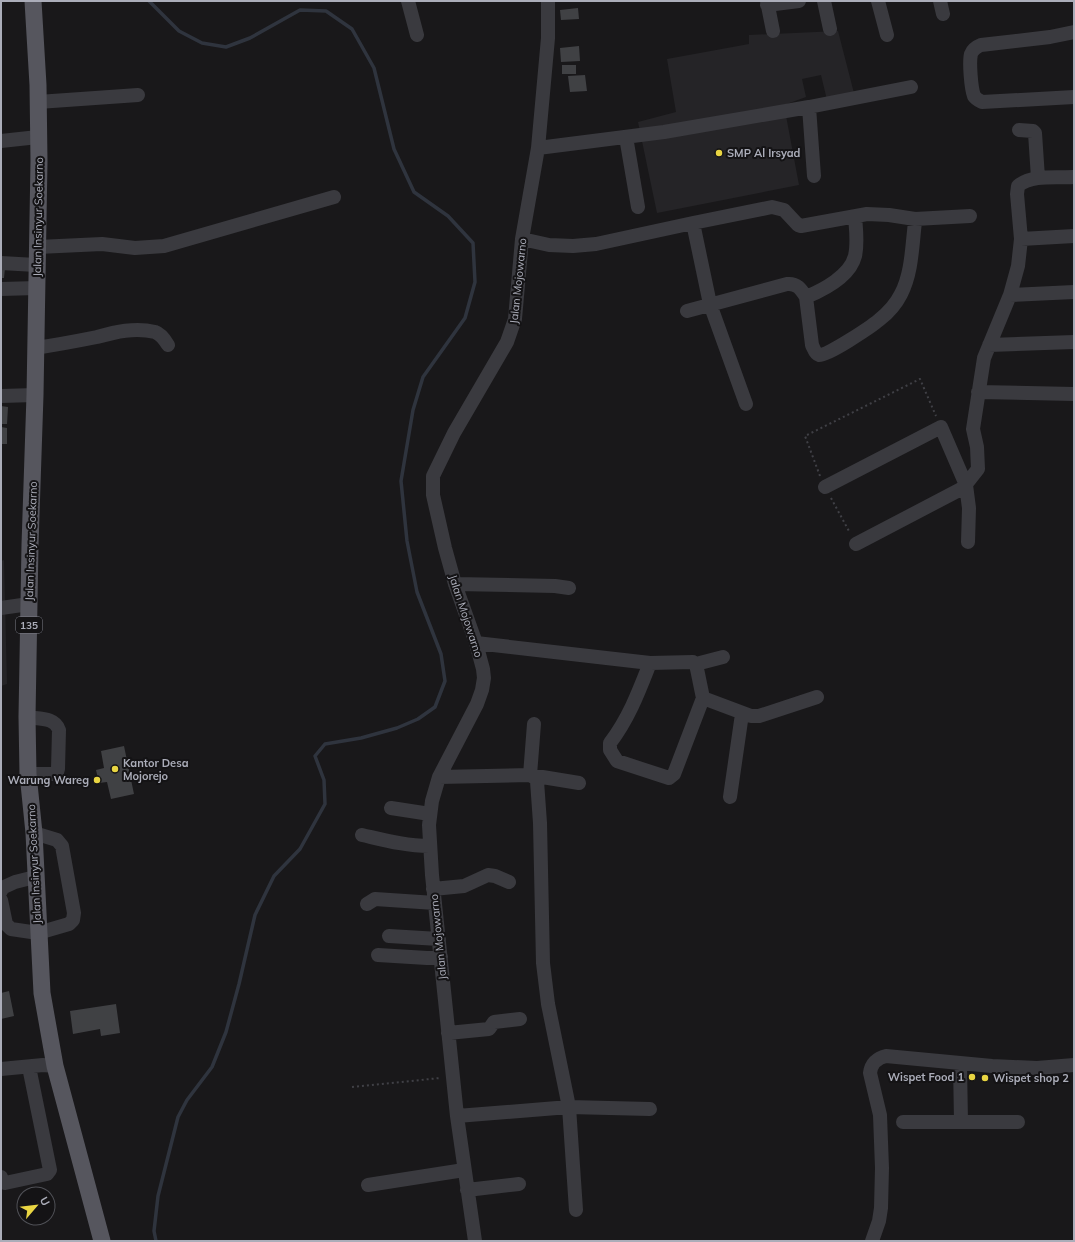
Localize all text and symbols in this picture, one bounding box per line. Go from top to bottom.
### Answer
place label: SMP Al Irsyad [727,146,801,160]
marker: SMP Al Irsyad [714,148,724,158]
street label: Jalan Insinyur Soekarno [30,157,46,277]
street label: Jalan Mojowarno [507,237,529,325]
street label: Jalan Insinyur Soekarno [22,481,40,601]
street label: Jalan Mojowarno [446,573,486,659]
road number: 135 [16,617,42,633]
place label: Kantor Desa Mojorejo [123,756,189,783]
marker: Kantor Desa Mojorejo [110,764,120,774]
place label: Warung Wareg [8,773,89,787]
marker: Warung Wareg [92,775,102,785]
street label: Jalan Insinyur Soekarno [24,804,44,924]
street label: Jalan Mojowarno [427,893,449,981]
place label: Wispet Food 1 [888,1070,964,1084]
place label: Wispet shop 2 [993,1071,1069,1085]
marker: Wispet Food 1 [967,1072,977,1082]
marker: Wispet shop 2 [980,1073,990,1083]
north arrow [16,1186,56,1226]
text: U [37,1194,53,1208]

